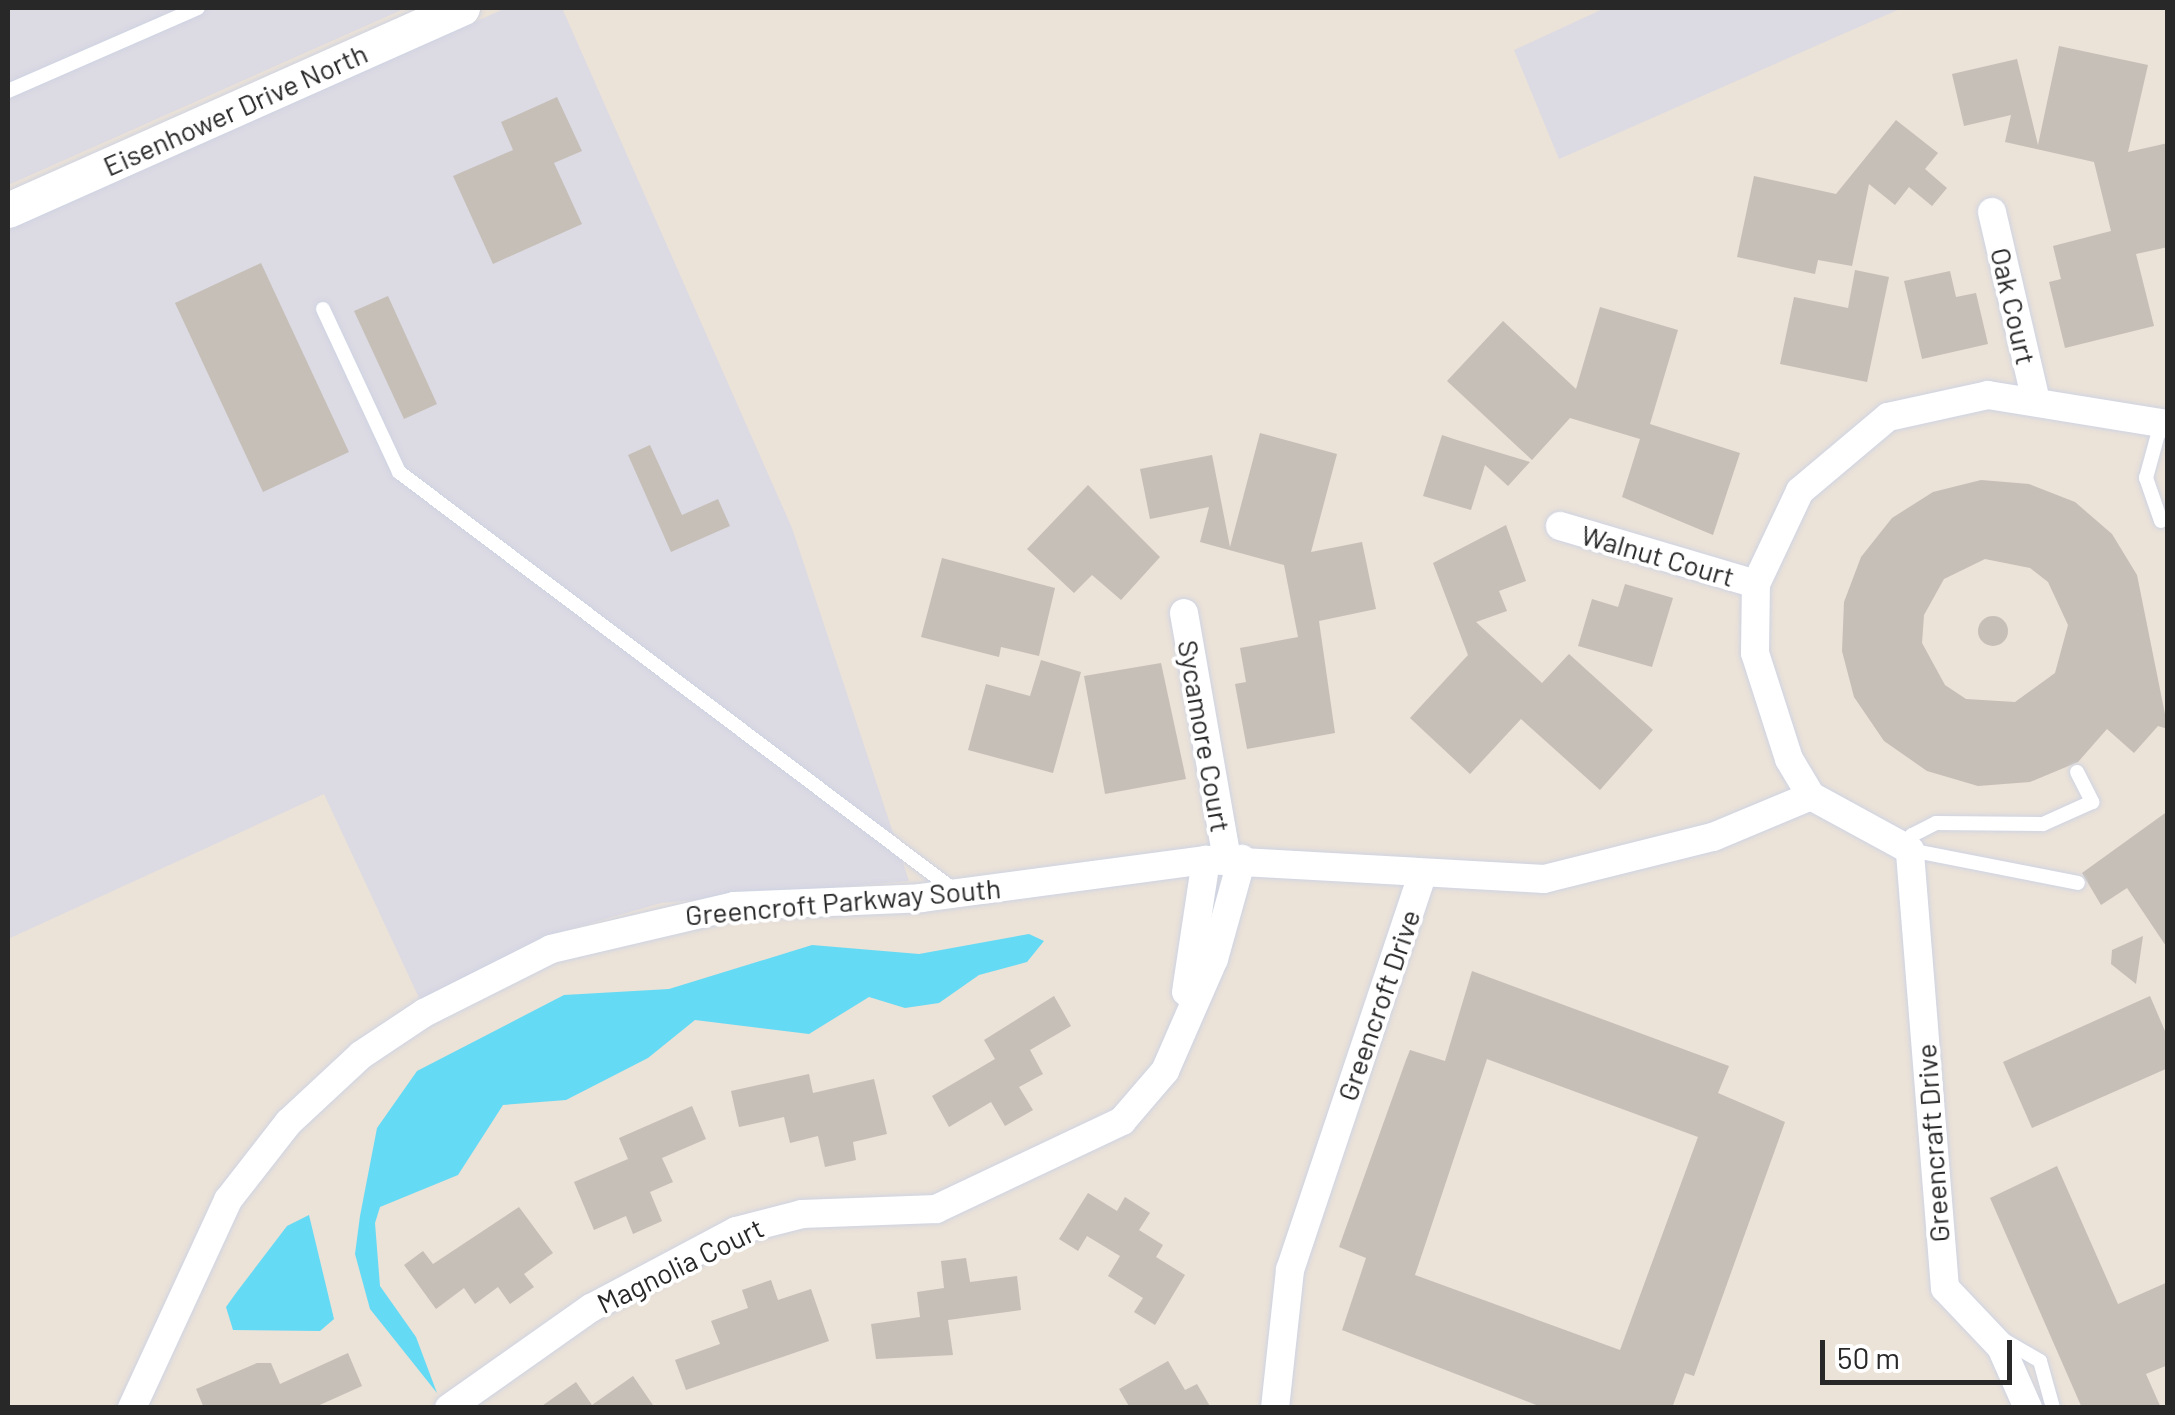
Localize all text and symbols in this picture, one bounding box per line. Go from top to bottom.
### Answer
street label: Eisenhower Drive North [98,36,372,182]
street label: Oak Court [1984,244,2044,368]
street label: Walnut Court [1577,517,1739,593]
street label: Sycamore Court [1172,637,1238,835]
street label: Greencroft Parkway South [684,870,1002,932]
street label: Greencroft Drive [1330,905,1426,1105]
street label: Greencraft Drive [1908,1043,1956,1243]
street label: Magnolia Court [591,1210,769,1320]
scale bar [1825,1320,2018,1382]
text: 50 m [1837,1339,1900,1375]

